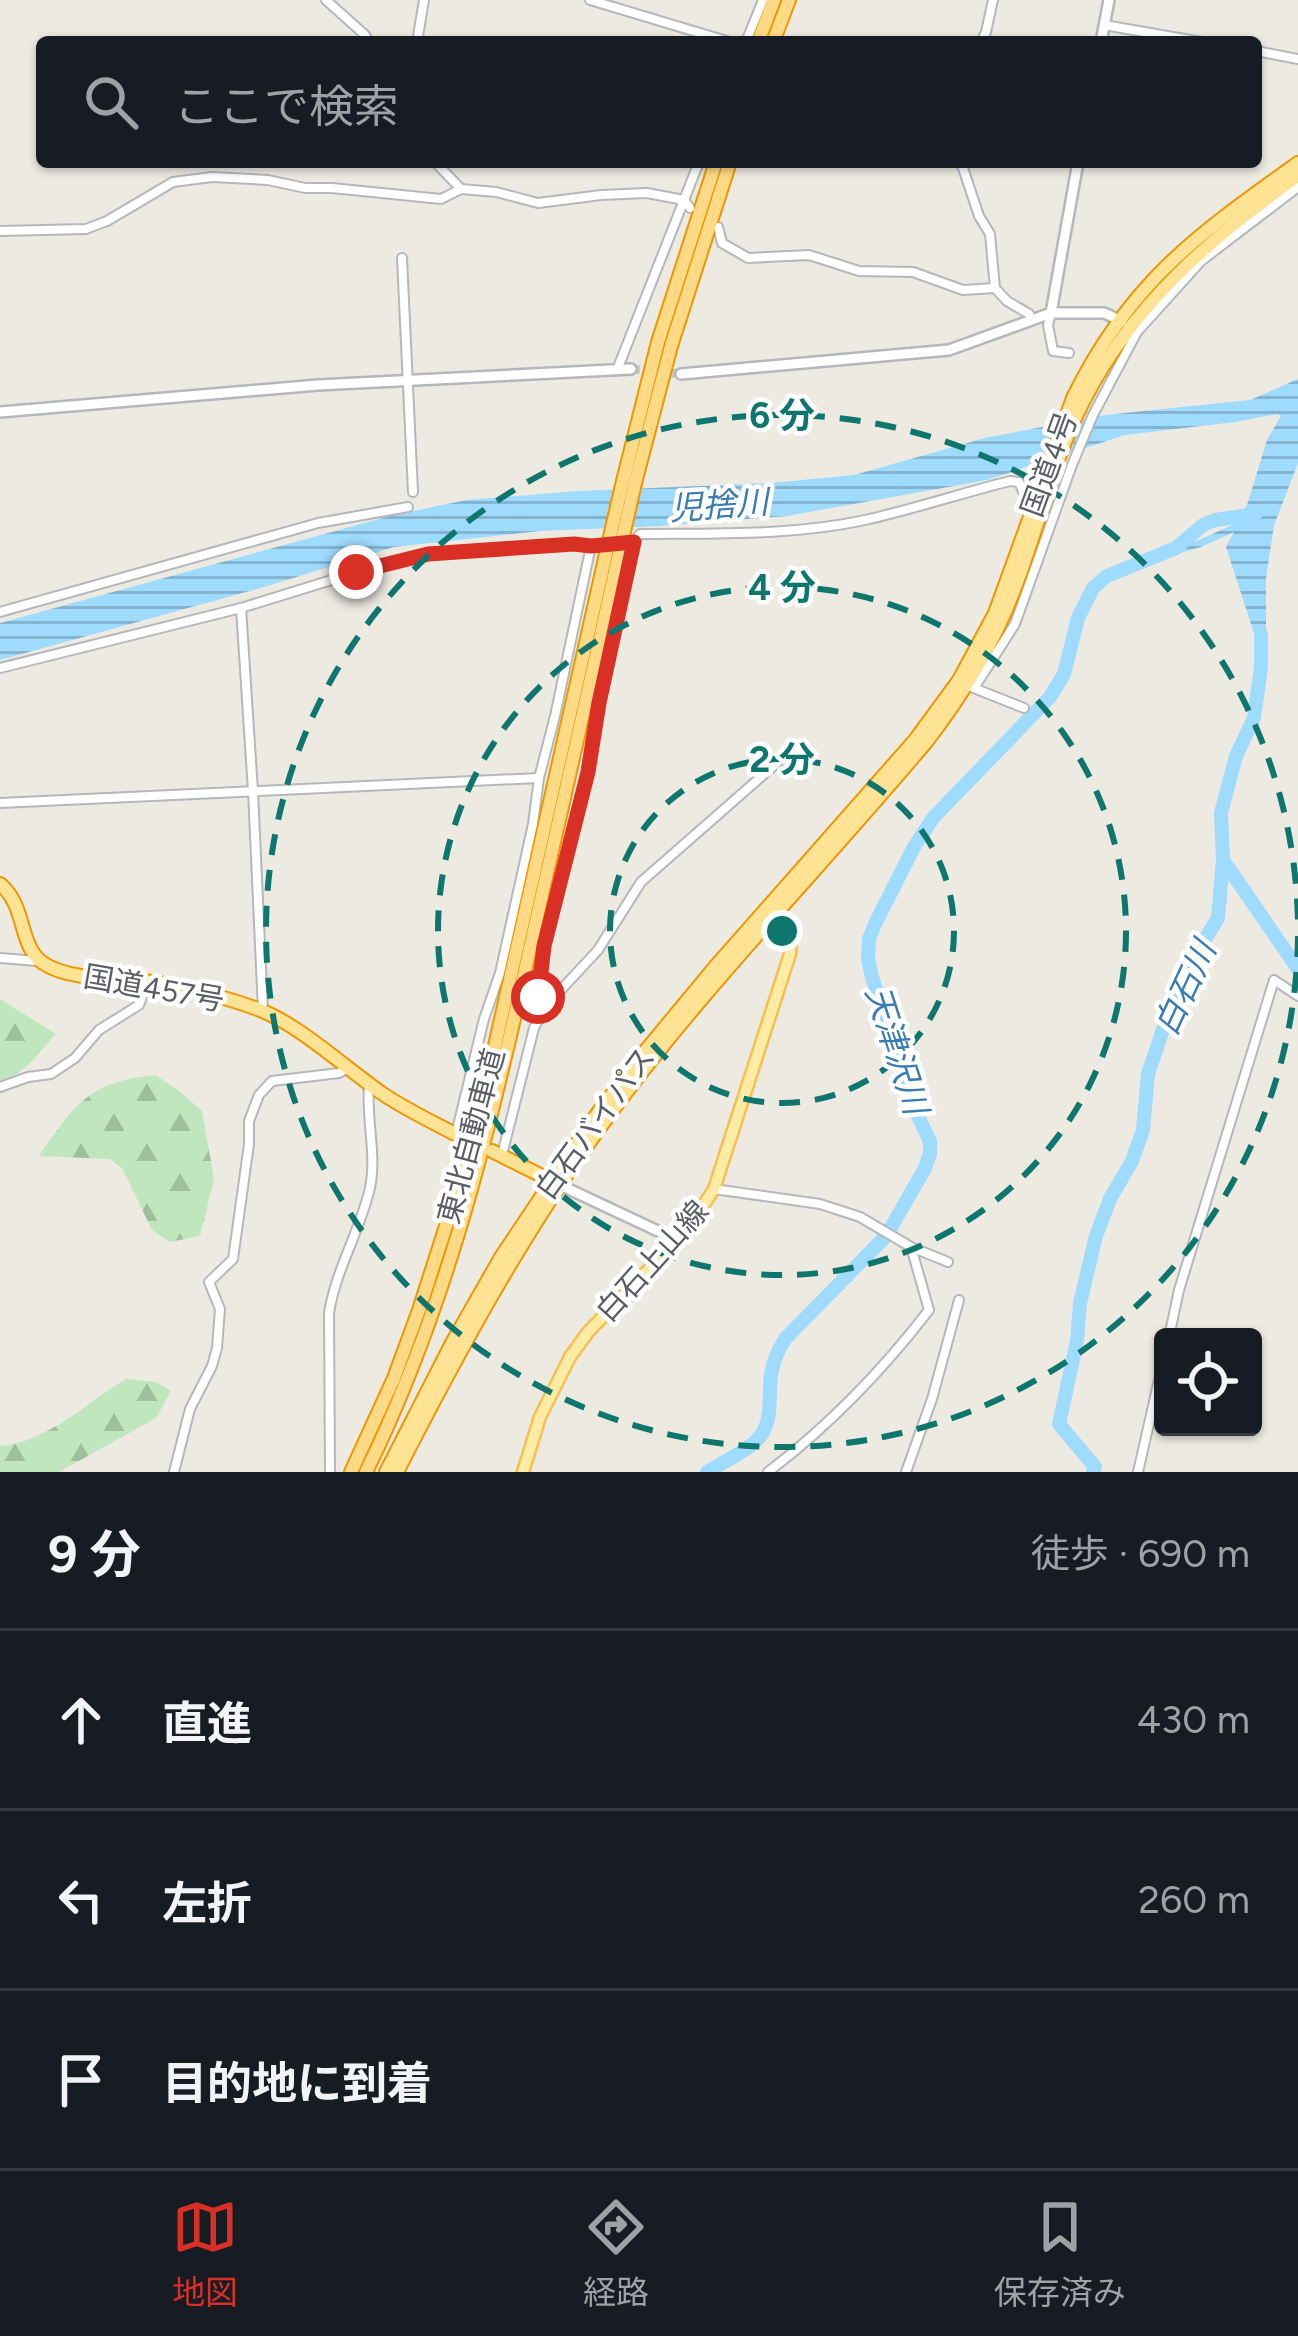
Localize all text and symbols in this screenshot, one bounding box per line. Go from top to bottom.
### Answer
search box [36,36,1262,168]
icon: search [78,69,144,135]
text: ここで検索 [174,79,399,133]
text: 6 分 [749,394,815,437]
street label: 国道4号 [1013,407,1085,521]
water label: 児捨川 [668,482,773,528]
route end [329,545,383,599]
text: 4 分 [748,566,816,609]
text: 2 分 [749,738,815,781]
centre of rings [761,910,803,952]
water label: 白石川 [1146,932,1225,1041]
street label: 国道457号 [81,957,227,1019]
route start [511,970,565,1024]
water label: 天津沢川 [858,981,937,1122]
street label: 白石バイパス [527,1040,663,1206]
street label: 東北自動車道 [430,1044,512,1228]
street label: 白石上山線 [588,1193,716,1329]
map controls [1154,1328,1262,1436]
button: locate [1154,1328,1262,1436]
text: 9 分 [48,1524,141,1585]
text: 徒歩 · 690 m [1031,1530,1250,1577]
icon: ahead [48,1687,114,1753]
text: 直進 [162,1696,252,1750]
text: 430 m [1137,1696,1250,1743]
icon: left [48,1867,114,1933]
text: 左折 [162,1876,252,1930]
text: 260 m [1138,1876,1250,1923]
icon: arrive [48,2047,114,2113]
text: 目的地に到着 [162,2056,432,2110]
tab: 地図 [172,2194,238,2314]
tab: 経路 [583,2194,649,2314]
tab: 保存済み [994,2194,1126,2314]

